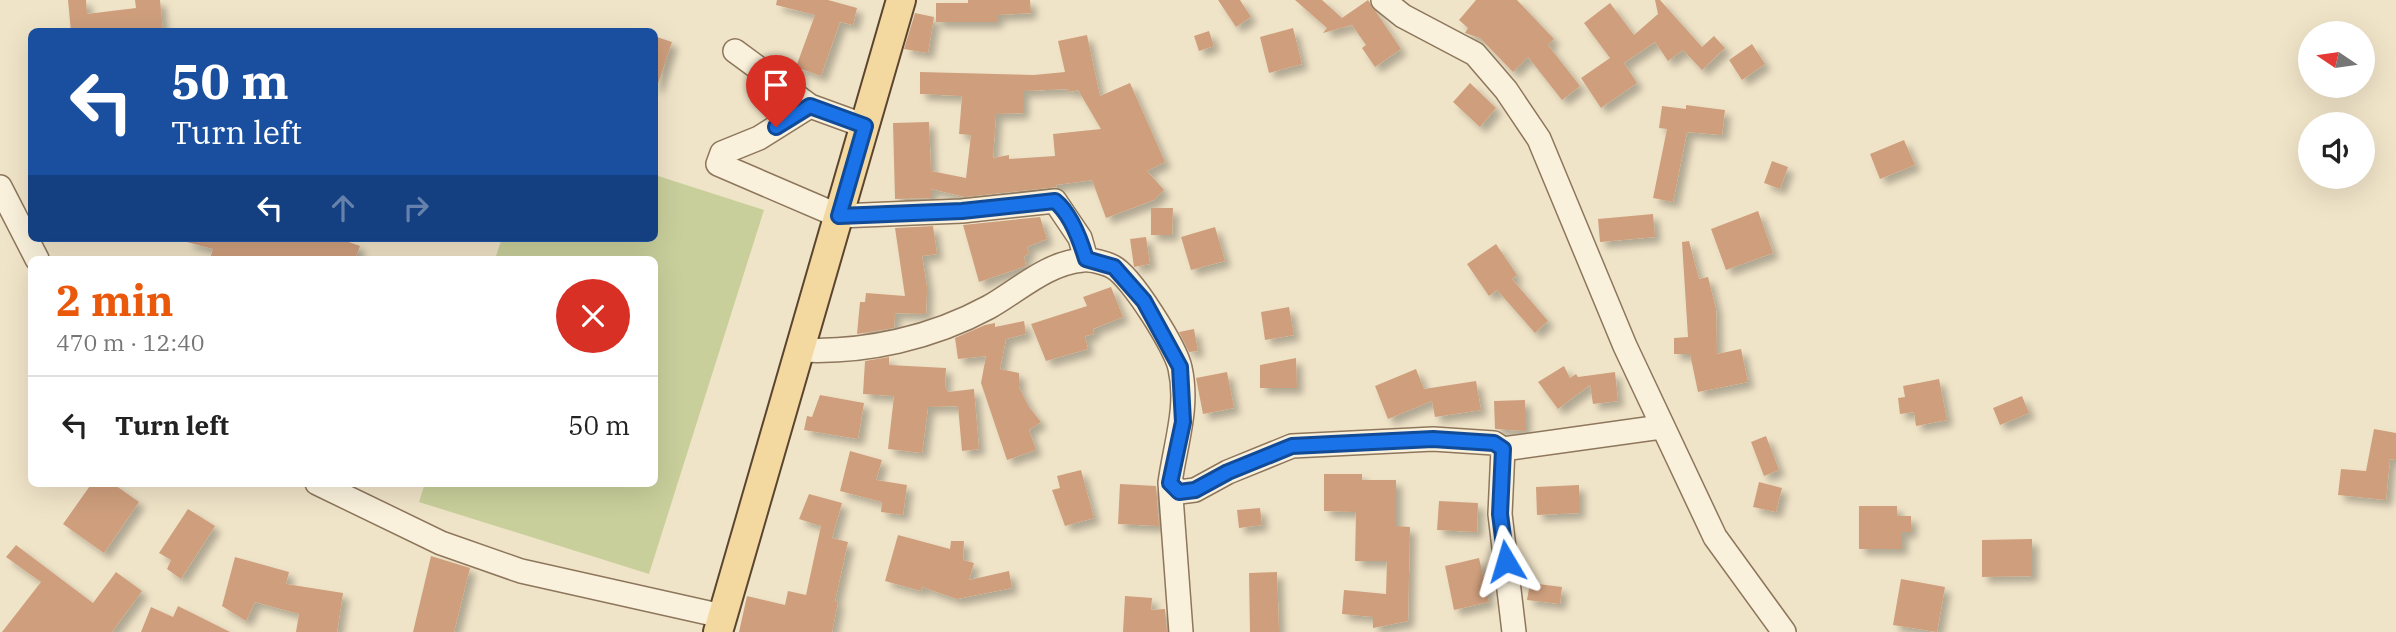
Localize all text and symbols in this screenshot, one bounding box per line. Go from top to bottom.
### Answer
north arrow [2298,21,2375,98]
map controls [2298,21,2375,189]
text: 50 m [171,49,289,112]
pin [746,55,806,127]
icon: left [56,56,147,147]
icon: arrive [757,66,795,104]
text: Turn left [171,111,302,153]
button: sound [2298,112,2375,189]
icon: left [251,189,289,227]
icon: ahead [324,189,362,227]
icon: right [397,189,435,227]
text: 2 min [56,273,174,328]
button: close [556,279,630,353]
text: 470 m · 12:40 [56,327,205,357]
icon: left [56,406,94,444]
text: Turn left [115,408,229,442]
text: 50 m [568,408,630,442]
position arrow [1469,524,1543,598]

